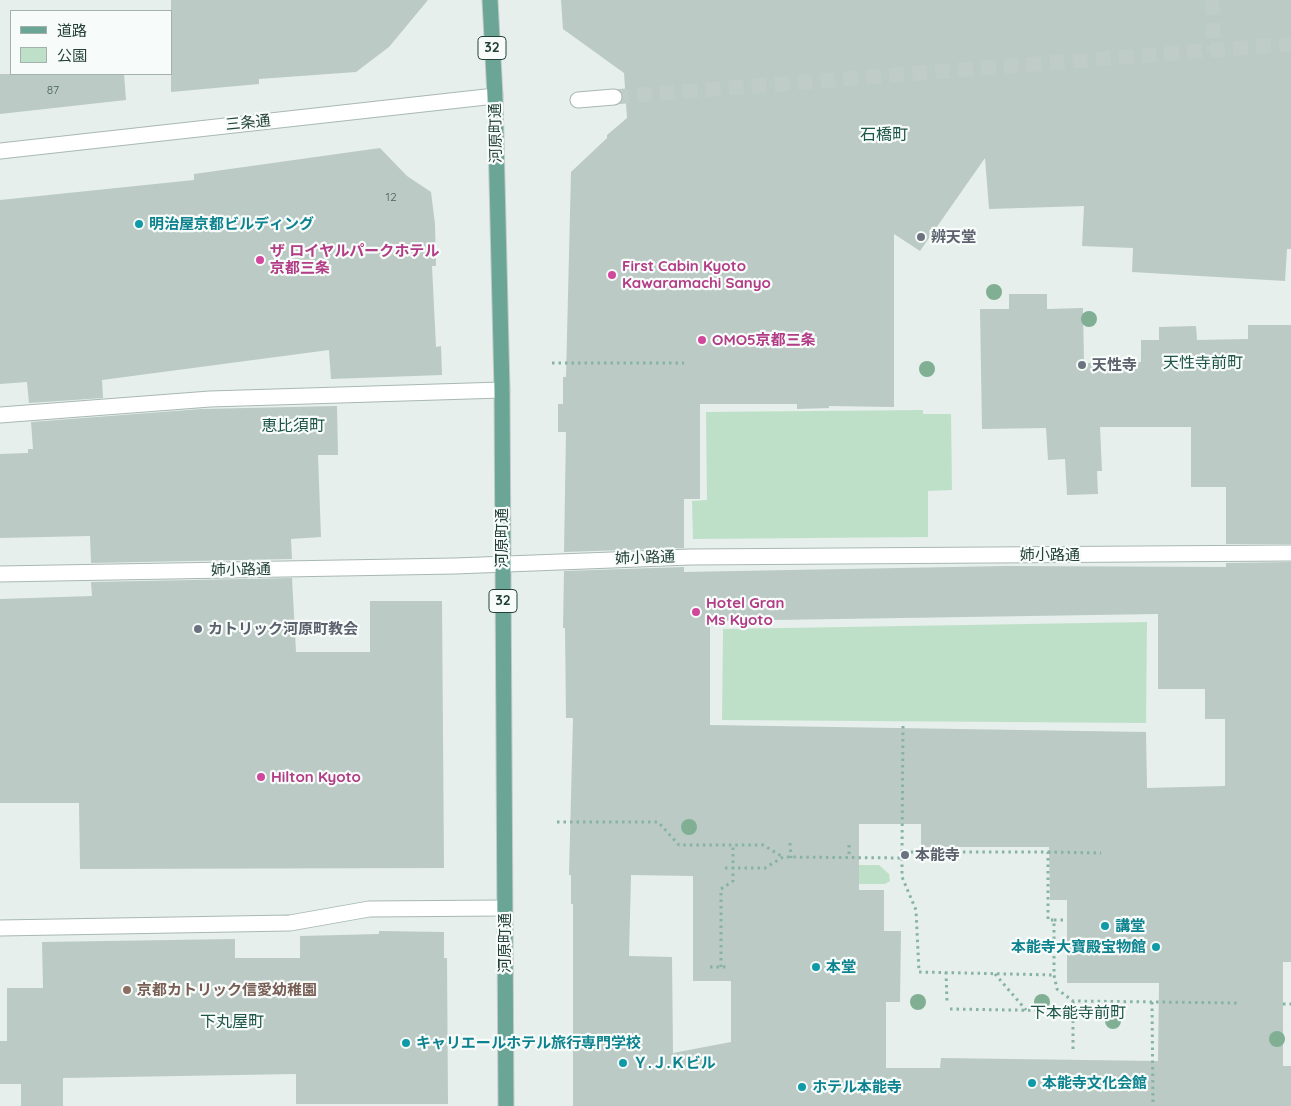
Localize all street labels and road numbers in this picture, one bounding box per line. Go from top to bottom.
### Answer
road number: 32 [478,36,506,59]
street label: 河原町通 [486,103,506,163]
street label: 三条通 [225,112,271,134]
street label: 河原町通 [493,508,511,568]
street label: 姉小路通 [1020,546,1080,564]
street label: 姉小路通 [615,548,675,568]
street label: 姉小路通 [211,560,271,580]
road number: 32 [489,590,517,612]
street label: 河原町通 [496,913,514,973]

